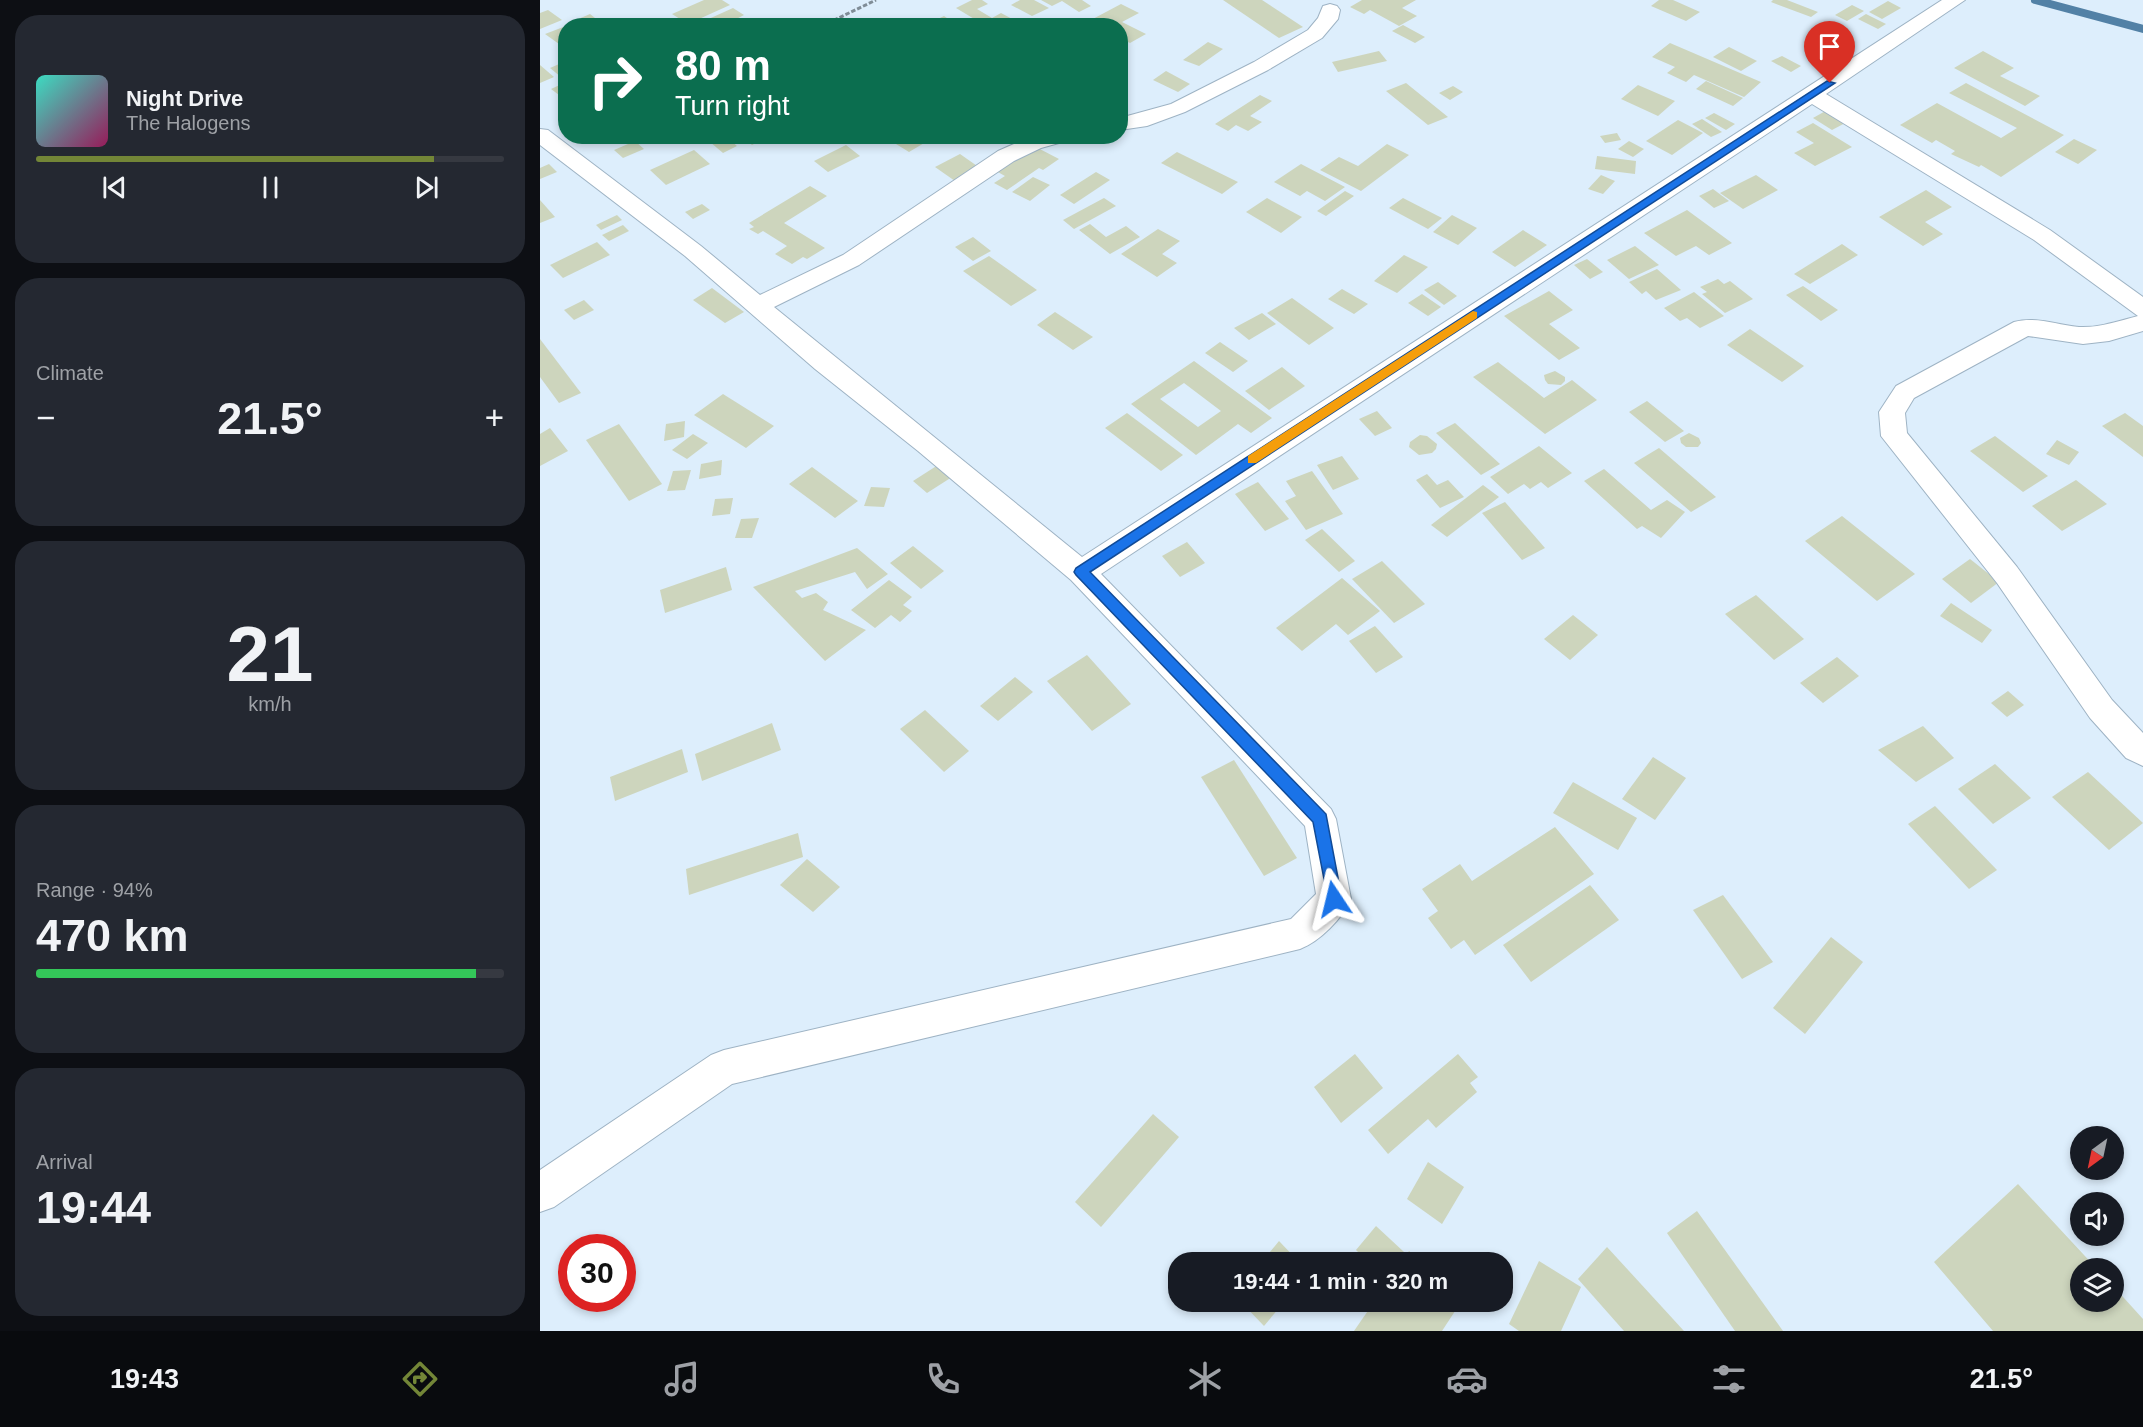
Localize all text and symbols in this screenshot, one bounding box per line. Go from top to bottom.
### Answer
pin [1804,21,1855,83]
icon: arrive [1813,30,1846,63]
icon: right [576,42,654,120]
text: 80 m [675,42,771,89]
text: Night Drive [126,86,243,111]
text: Turn right [675,91,790,121]
text: The Halogens [126,112,251,134]
icon: previous [98,171,131,204]
icon: pause [254,171,287,204]
icon: next [410,171,443,204]
text: Climate [36,362,104,384]
text: 21.5° [217,393,323,444]
text: − [36,399,55,436]
text: + [485,399,504,436]
text: 21 [227,610,313,698]
text: km/h [248,693,292,715]
position arrow [1302,867,1366,931]
text: Range · 94% [36,879,153,901]
text: 470 km [36,910,189,961]
north arrow [2070,1126,2124,1180]
map controls [2070,1126,2124,1312]
text: Arrival [36,1151,93,1173]
text: 19:44 [36,1182,151,1233]
button: sound [2070,1192,2124,1246]
speed limit sign: 30 [558,1234,636,1312]
button: layers [2070,1258,2124,1312]
text: 19:44 · 1 min · 320 m [1233,1269,1448,1294]
icon: directions [399,1358,441,1400]
icon: music [661,1358,703,1400]
icon: phone [922,1358,964,1400]
icon: climate [1184,1358,1226,1400]
icon: car [1446,1358,1488,1400]
icon: filters [1708,1358,1750,1400]
text: 19:43 [110,1364,179,1394]
text: 21.5° [1970,1364,2033,1394]

